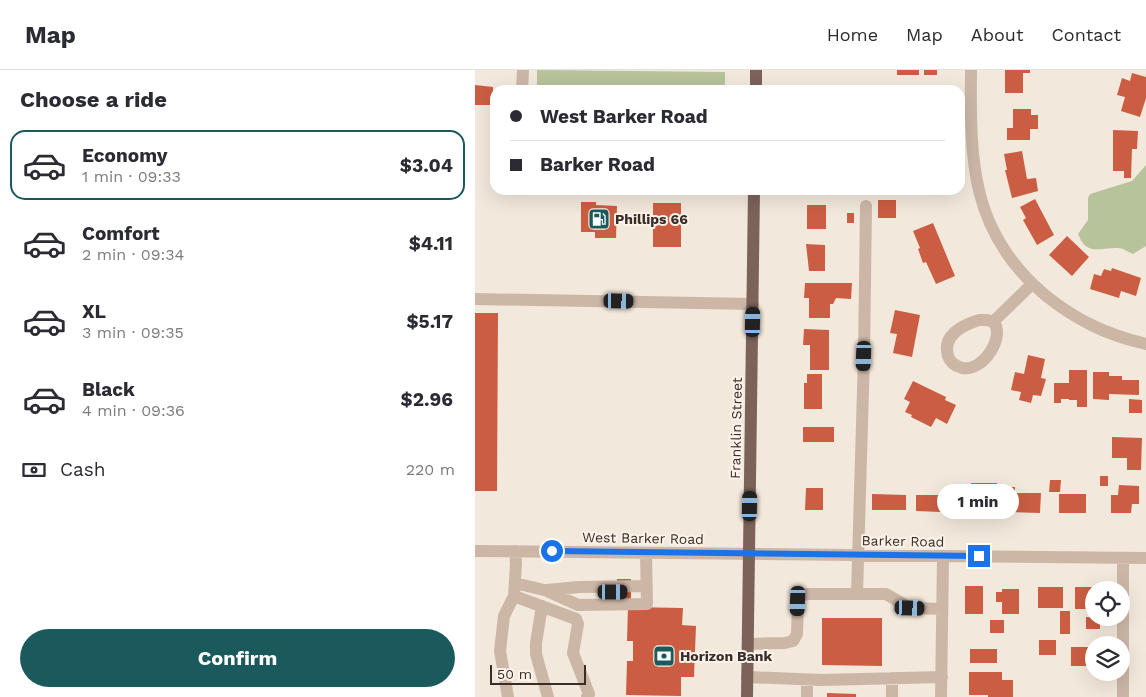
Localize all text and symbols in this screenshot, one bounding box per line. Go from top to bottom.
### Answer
text: Map [25,21,76,49]
text: Home [827,24,878,45]
text: Map [906,24,943,45]
text: About [971,24,1023,45]
text: Contact [1051,24,1121,45]
text: Choose a ride [20,87,167,112]
text: West Barker Road [540,105,708,128]
icon: car [22,143,67,188]
text: Economy [82,144,167,167]
text: Barker Road [540,153,655,176]
text: $3.04 [400,154,453,177]
text: 1 min · 09:33 [82,167,181,186]
fuel station icon: Phillips 66 [587,207,611,231]
place label: Phillips 66 [615,211,688,227]
icon: car [22,221,67,266]
text: Comfort [82,222,160,245]
text: $4.11 [409,232,453,255]
text: 2 min · 09:34 [82,245,184,264]
car [603,293,634,309]
icon: car [22,299,67,344]
text: XL [82,300,106,323]
car [745,307,760,337]
text: $5.17 [406,310,453,333]
text: 3 min · 09:35 [82,323,184,342]
car [855,341,872,371]
icon: car [22,377,67,422]
street label: Franklin Street [727,377,745,479]
text: Black [82,378,135,401]
text: $2.96 [401,388,453,411]
text: 4 min · 09:36 [82,401,185,420]
icon: cash [20,456,48,484]
text: Cash [60,458,106,481]
text: 220 m [406,460,455,479]
callout: 1 min [938,484,1020,518]
car [742,491,757,521]
text: 1 min [957,492,999,511]
street label: West Barker Road [582,529,704,547]
street label: Barker Road [861,532,945,550]
route start [541,540,563,562]
route end [968,545,990,567]
map controls [1085,581,1130,681]
button: locate [1085,581,1130,626]
car [598,585,628,600]
car [789,586,806,616]
car [894,600,925,616]
button: Confirm [20,629,455,687]
button: layers [1085,636,1130,681]
bank icon: Horizon Bank [652,644,676,668]
place label: Horizon Bank [680,648,772,664]
scale bar [490,662,586,685]
text: 50 m [497,666,532,682]

